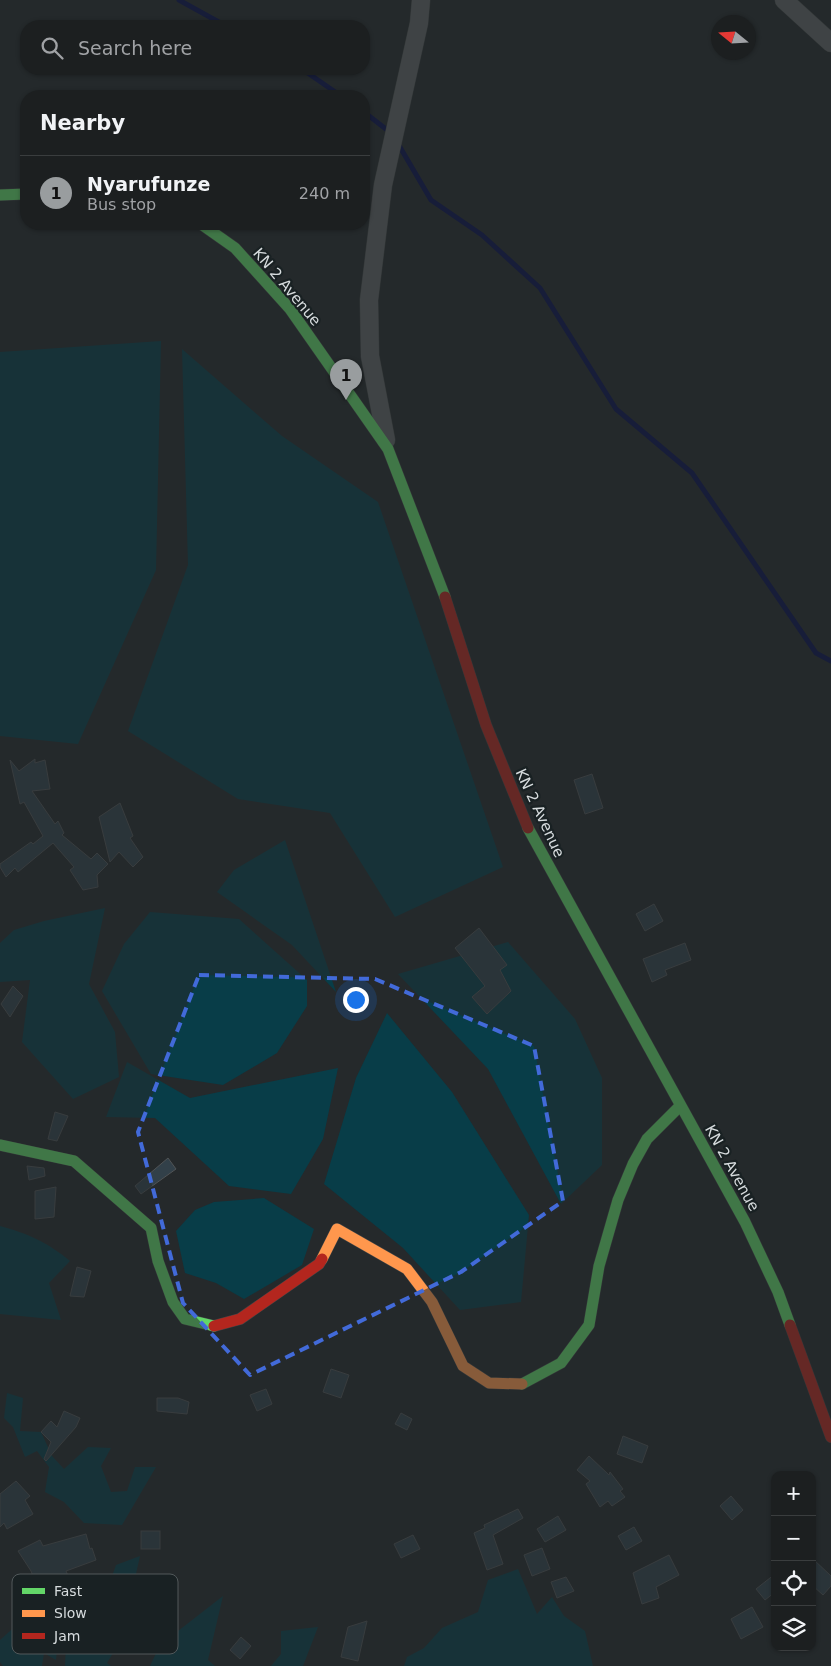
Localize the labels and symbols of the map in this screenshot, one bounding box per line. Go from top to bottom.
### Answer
north arrow [711,15,756,60]
street label: KN 2 Avenue [249,244,325,330]
pin: 1 [330,359,362,400]
street label: KN 2 Avenue [512,766,568,860]
your location [343,987,369,1013]
street label: KN 2 Avenue [701,1122,763,1214]
legend [12,1574,178,1654]
text: Fast [54,1583,83,1599]
text: Slow [54,1605,87,1621]
text: Jam [53,1628,80,1644]

